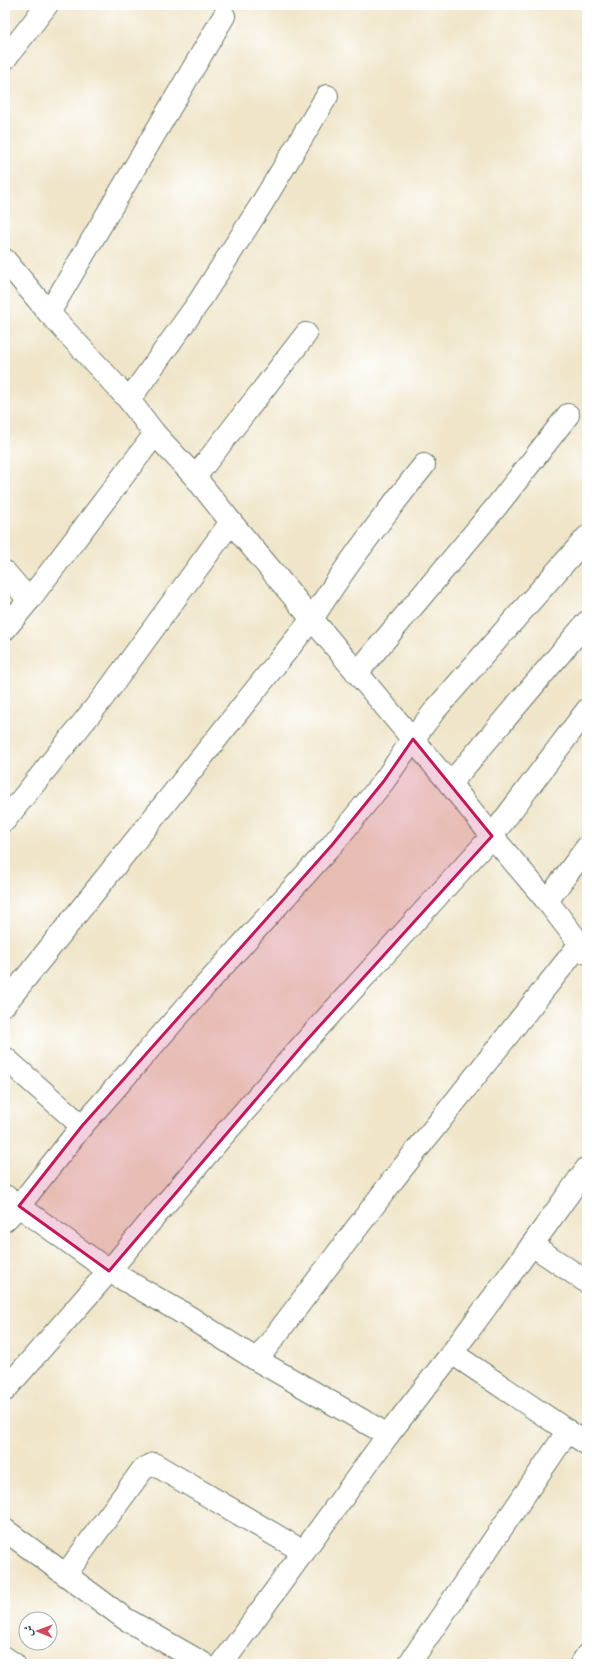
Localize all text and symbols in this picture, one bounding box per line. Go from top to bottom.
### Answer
north arrow [18,1611,58,1651]
text: ش [21,1625,37,1636]

